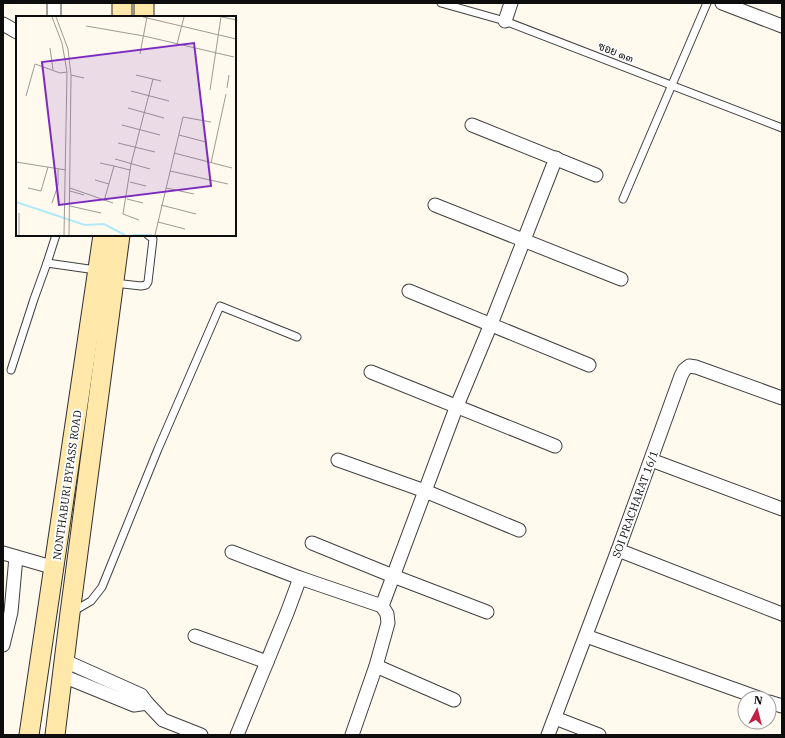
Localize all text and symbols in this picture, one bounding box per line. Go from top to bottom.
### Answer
inset map [16,16,236,236]
street label: ซอย ๑๓ [596,39,636,65]
street label: NONTHABURI BYPASS ROAD [50,409,84,561]
street label: SOI PRACHARAT 16/1 [609,448,661,560]
north arrow [737,690,777,730]
text: N [753,693,764,708]

